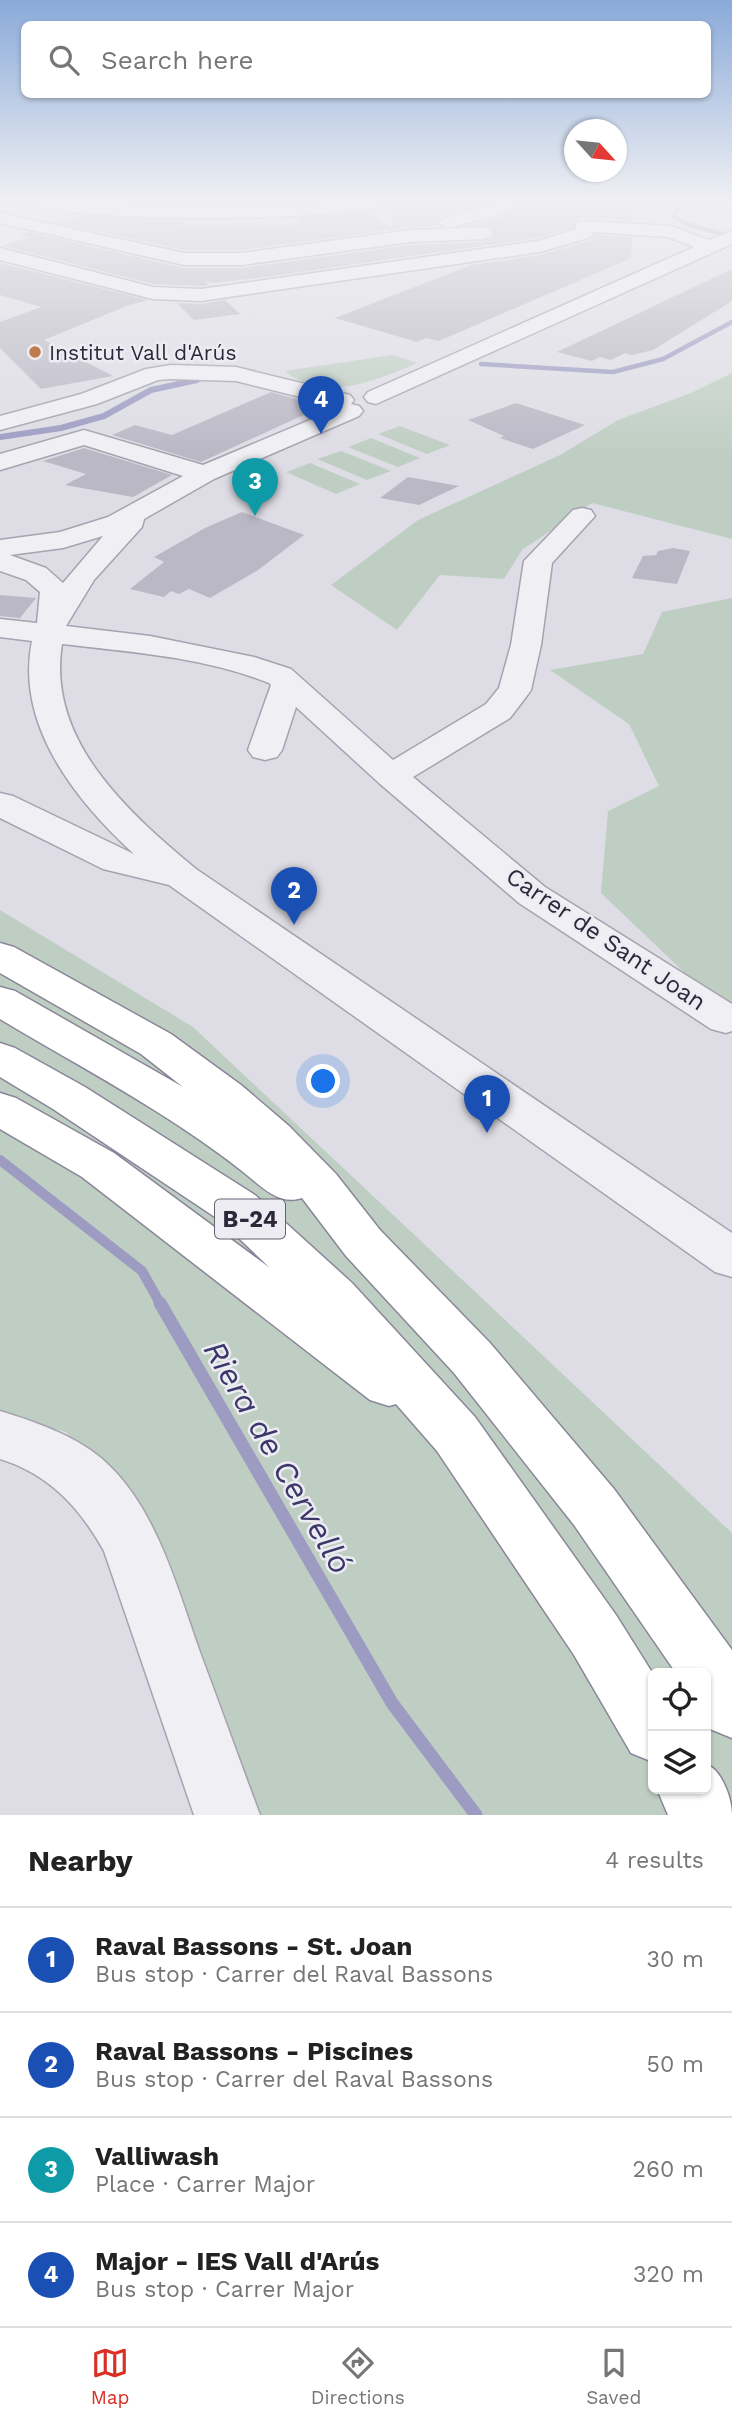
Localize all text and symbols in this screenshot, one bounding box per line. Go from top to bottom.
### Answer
search box [21,21,711,98]
icon: search [45,41,83,79]
text: Search here [101,45,253,75]
north arrow [564,119,627,182]
place label: Institut Vall d'Arús [49,340,236,365]
marker: Institut Vall d'Arús [27,344,43,360]
pin: 4 [298,376,344,434]
pin: 3 [232,458,278,516]
street label: Carrer de Sant Joan [501,862,711,1016]
pin: 2 [271,867,317,925]
your location [306,1064,340,1098]
pin: 1 [464,1075,510,1133]
road number: B-24 [215,1200,285,1238]
water label: Riera de Cervelló [196,1334,360,1580]
map controls [648,1668,711,1794]
button: locate [648,1668,711,1731]
button: layers [648,1731,711,1794]
text: Nearby [28,1843,133,1878]
text: 4 results [605,1847,704,1874]
text: Raval Bassons - St. Joan [95,1931,412,1961]
text: 1 [46,1946,56,1973]
text: 30 m [647,1946,704,1973]
text: Bus stop · Carrer del Raval Bassons [95,1961,493,1988]
text: Raval Bassons - Piscines [95,2036,413,2066]
text: 2 [44,2051,58,2078]
text: 50 m [647,2051,704,2078]
text: Bus stop · Carrer del Raval Bassons [95,2066,493,2093]
text: Valliwash [95,2141,219,2171]
text: 3 [44,2156,58,2183]
text: 260 m [633,2156,704,2183]
text: Place · Carrer Major [95,2171,315,2198]
text: Major - IES Vall d'Arús [95,2246,379,2276]
text: 4 [44,2261,58,2288]
text: 320 m [633,2261,704,2288]
text: Bus stop · Carrer Major [95,2276,354,2303]
tab: Map [91,2344,129,2409]
tab: Directions [311,2344,405,2409]
tab: Saved [586,2344,641,2409]

